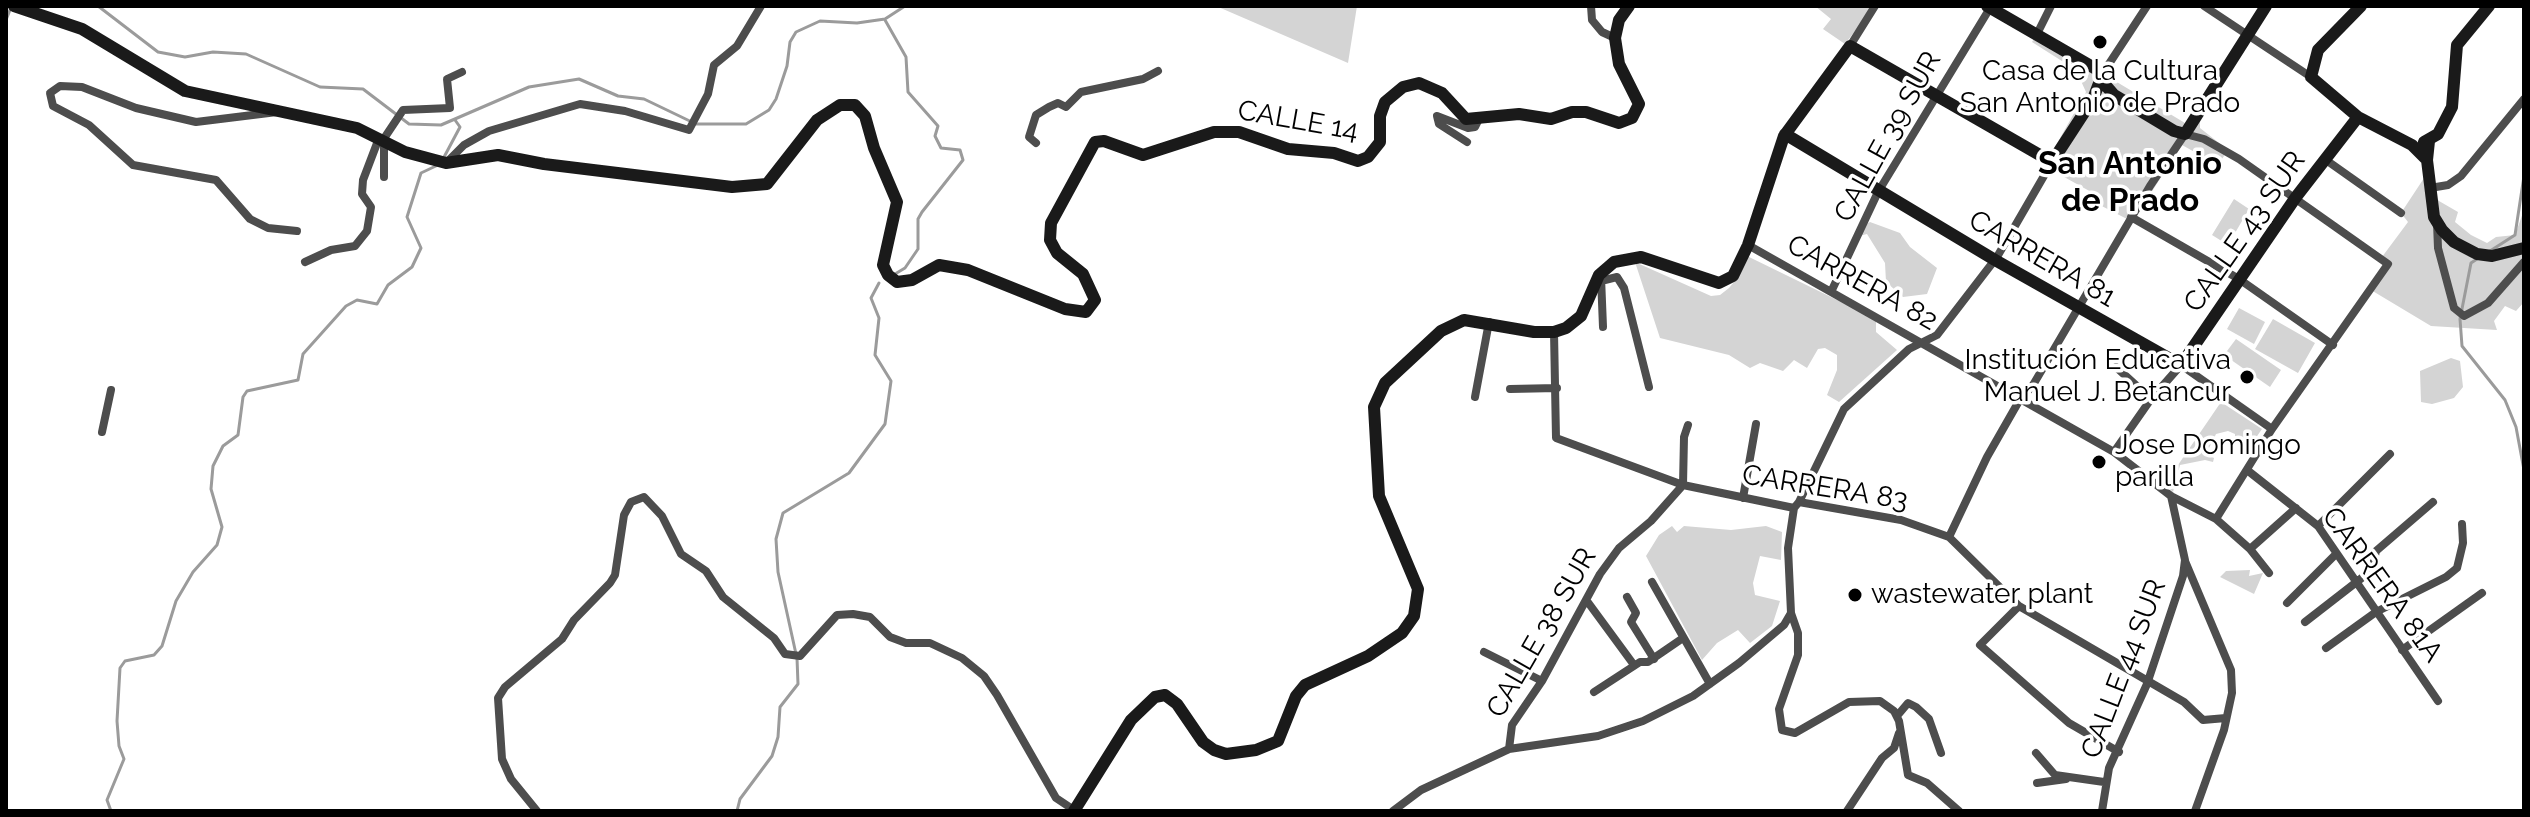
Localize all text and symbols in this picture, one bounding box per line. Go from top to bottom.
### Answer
marker: Casa de la Cultura San Antonio de Prado [2091,33,2109,51]
street label: CALLE 39 SUR [1827,46,1949,228]
place label: Casa de la Cultura San Antonio de Prado [1960,55,2240,121]
street label: CALLE 14 [1235,94,1361,148]
district label: San Antonio de Prado [2038,145,2222,220]
street label: CALLE 43 SUR [2177,145,2313,319]
street label: CARRERA 81 [1962,203,2122,315]
street label: CARRERA 82 [1781,228,1943,338]
place label: Institución Educativa Manuel J. Betancur [1965,344,2231,410]
marker: Institución Educativa Manuel J. Betancur [2238,368,2256,386]
place label: Jose Domingo parilla [2115,429,2301,495]
marker: Jose Domingo parilla [2090,453,2108,471]
street label: CARRERA 83 [1740,458,1910,518]
street label: CARRERA 81A [2315,501,2449,669]
street label: CALLE 38 SUR [1480,542,1604,724]
street label: CALLE 44 SUR [2074,575,2174,763]
place label: wastewater plant [1871,578,2093,612]
marker: wastewater plant [1846,586,1864,604]

